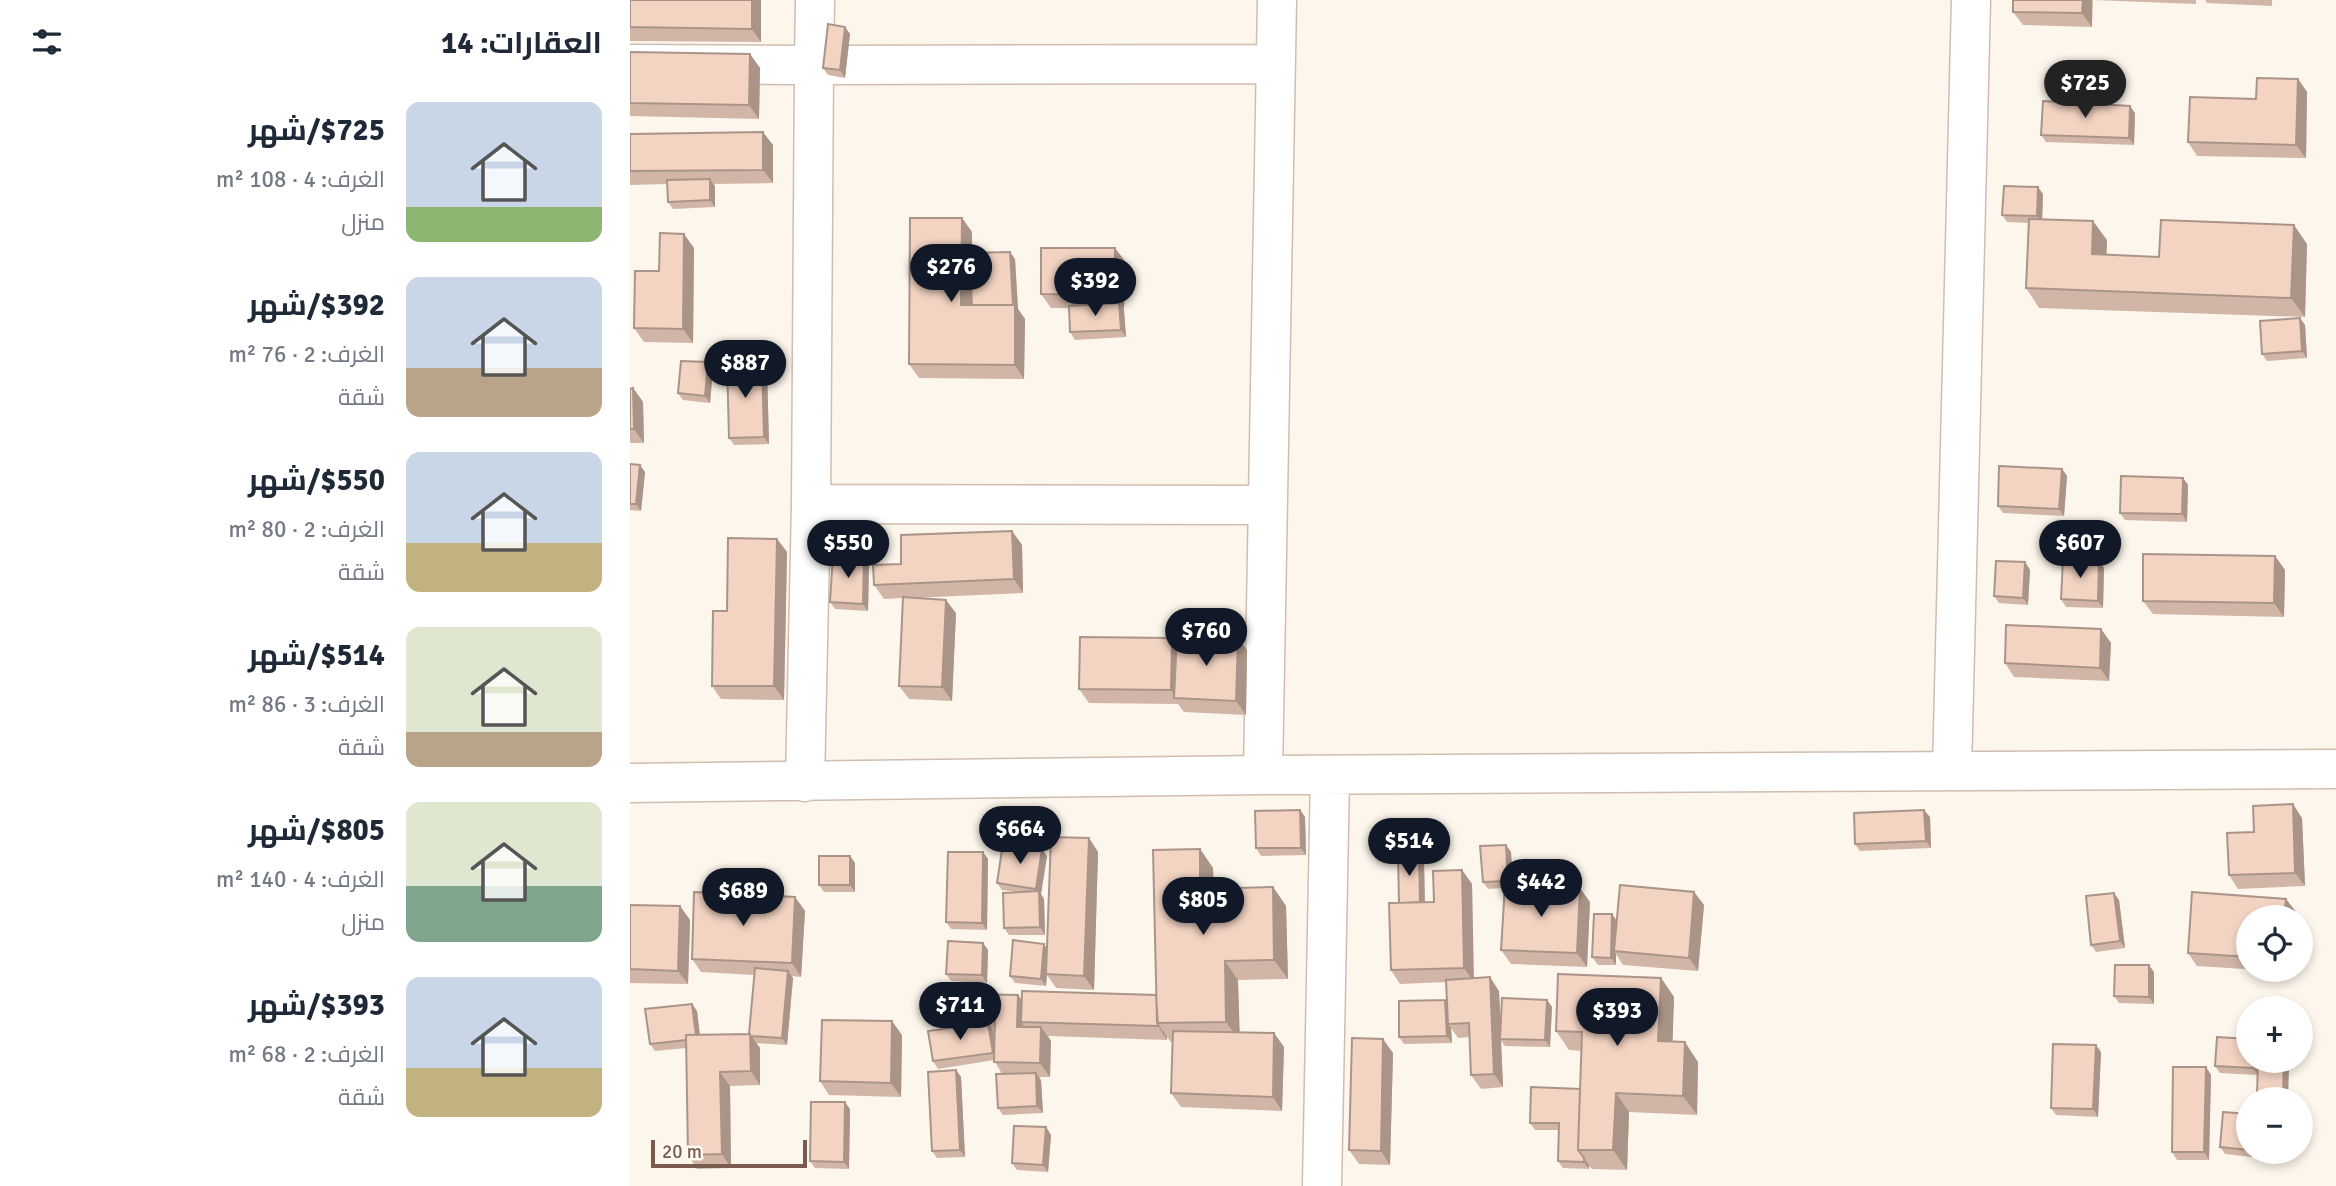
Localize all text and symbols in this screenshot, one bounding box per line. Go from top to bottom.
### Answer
icon: filters [28,23,66,61]
text: العقارات: 14 [441,25,602,62]
pin: $725 [2044,60,2126,120]
text: $725 [2060,68,2110,97]
text: $725/شهر [248,112,385,149]
icon: home [462,130,546,214]
text: الغرف: 4 · 108 m² [216,165,385,194]
text: منزل [341,208,385,237]
pin: $276 [910,244,992,304]
text: $276 [926,252,976,281]
pin: $392 [1054,258,1136,318]
text: $392 [1070,266,1120,295]
text: $392/شهر [248,287,385,324]
icon: home [462,305,546,389]
text: الغرف: 2 · 76 m² [229,340,385,369]
pin: $887 [704,340,786,400]
text: $887 [720,348,770,377]
text: شقة [338,383,385,412]
text: $550/شهر [248,462,385,499]
icon: home [462,480,546,564]
text: الغرف: 2 · 80 m² [229,515,385,544]
pin: $550 [807,520,889,580]
pin: $607 [2039,520,2121,580]
text: $550 [823,528,873,557]
text: $607 [2055,528,2105,557]
text: شقة [338,558,385,587]
pin: $760 [1165,608,1247,668]
text: $760 [1181,616,1231,645]
text: $514/شهر [248,637,385,674]
icon: home [462,655,546,739]
text: الغرف: 3 · 86 m² [229,690,385,719]
text: شقة [338,733,385,762]
pin: $664 [979,806,1061,866]
text: $805/شهر [248,812,385,849]
text: $664 [995,814,1045,843]
pin: $514 [1368,818,1450,878]
text: $514 [1384,826,1434,855]
icon: home [462,830,546,914]
pin: $442 [1500,860,1582,919]
text: الغرف: 4 · 140 m² [216,865,385,894]
text: $442 [1516,867,1566,896]
pin: $689 [702,869,784,928]
text: $689 [718,876,768,905]
pin: $805 [1162,878,1244,937]
text: $805 [1178,885,1228,914]
map controls [2236,905,2313,1164]
button: locate [2236,905,2313,982]
text: منزل [341,908,385,937]
pin: $711 [919,982,1001,1042]
text: $393/شهر [248,987,385,1024]
pin: $393 [1576,988,1658,1048]
text: $711 [935,990,985,1019]
text: $393 [1592,996,1642,1025]
button: + [2236,996,2313,1073]
icon: home [462,1005,546,1089]
text: الغرف: 2 · 68 m² [229,1040,385,1069]
text: شقة [338,1083,385,1112]
button: − [2236,1087,2313,1164]
scale bar [651,1137,807,1169]
text: 20 m [662,1140,702,1164]

